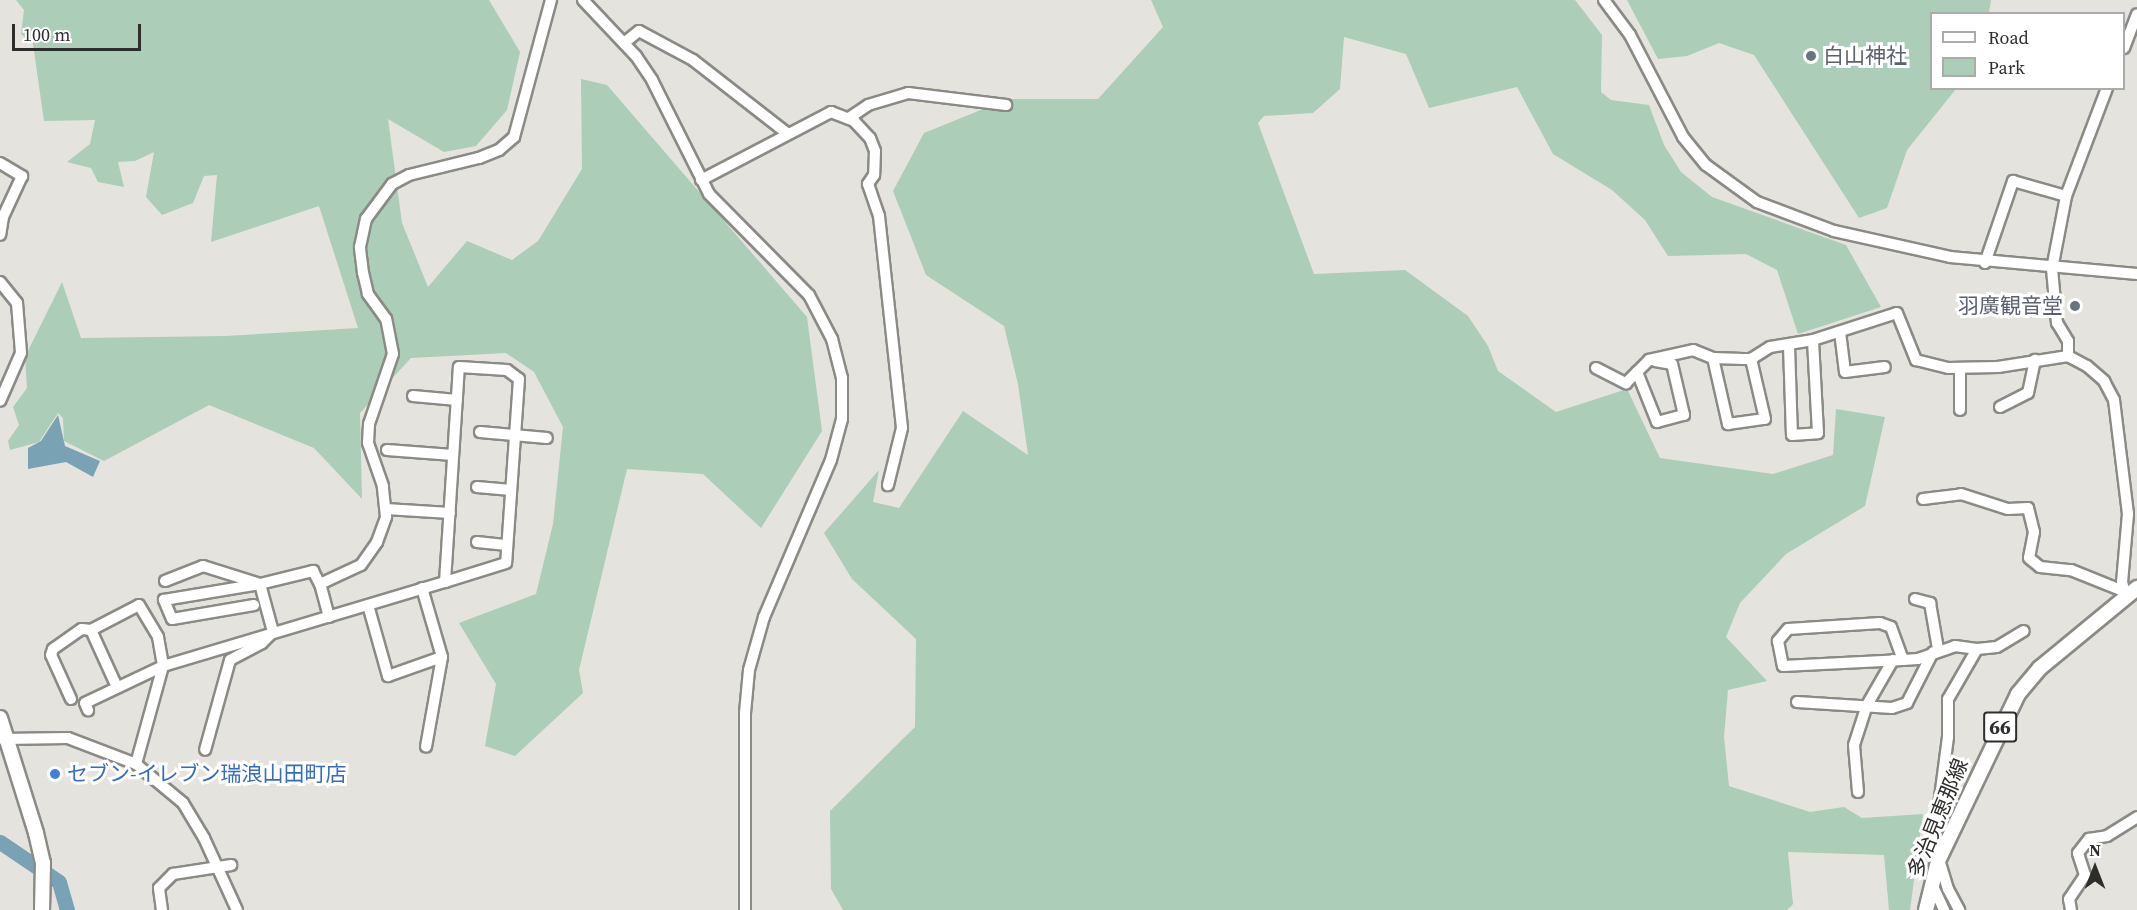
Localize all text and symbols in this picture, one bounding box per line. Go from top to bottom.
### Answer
scale bar [15,12,144,50]
legend [1930,12,2125,90]
text: 100 m [23,22,70,47]
text: Road [1988,25,2029,50]
place label: 白山神社 [1823,43,1907,69]
marker: 白山神社 [1804,49,1818,63]
text: Park [1988,55,2025,80]
place label: 羽廣観音堂 [1958,293,2063,319]
marker: 羽廣観音堂 [2068,299,2082,313]
road number: 66 [1982,710,2018,744]
street label: 多治見恵那線 [1903,755,1973,881]
place label: セブン-イレブン瑞浪山田町店 [67,761,347,787]
marker: セブン-イレブン瑞浪山田町店 [48,767,62,781]
north arrow [2065,838,2125,898]
text: N [2089,839,2101,861]

